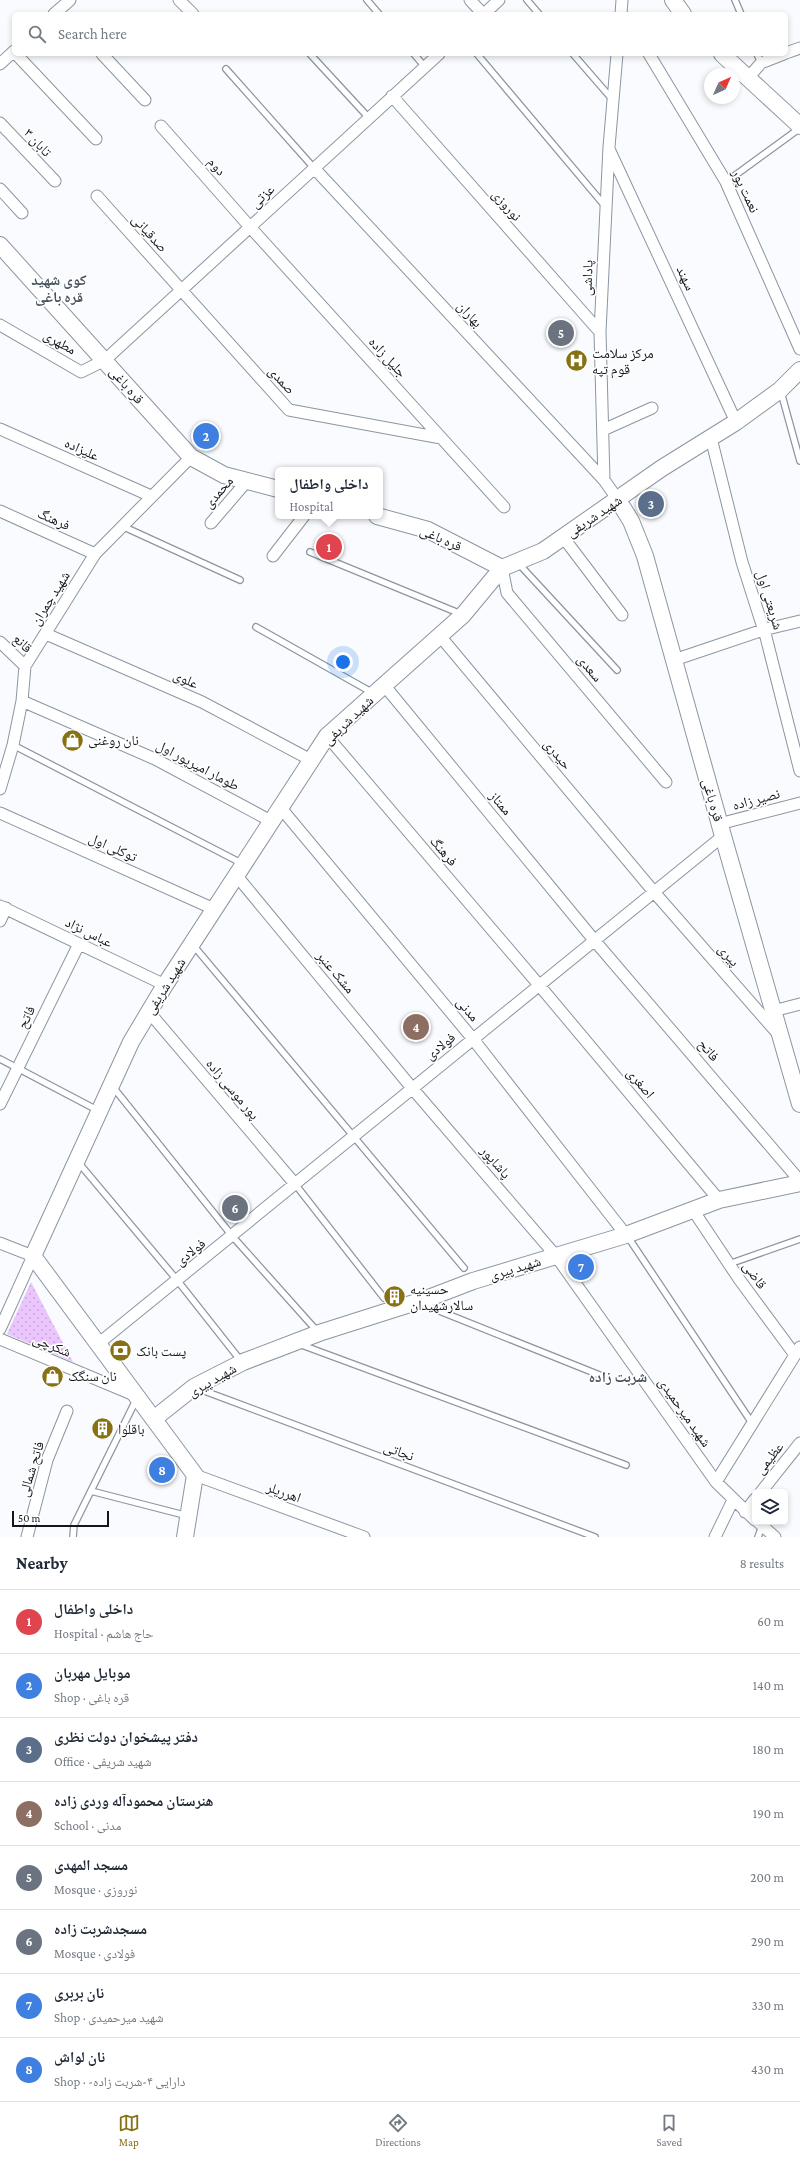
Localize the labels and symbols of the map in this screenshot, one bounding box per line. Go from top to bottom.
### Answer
north arrow [704,68,740,104]
street label: تابان ۳ [20,125,55,160]
street label: دوم [203,154,229,180]
street label: نعمت پور [728,166,763,216]
street label: عزتی [247,181,278,212]
street label: نوروزی [488,186,525,225]
street label: صدقیانی [128,211,171,256]
street label: پاداشی [578,259,597,296]
street label: سهند [673,263,699,293]
district label: کوی شهید قره باغی [31,272,87,306]
street label: بهاران [453,298,486,331]
pin: 5 [548,318,574,348]
street label: مطهری [40,326,79,359]
street label: جلیل زاده [365,334,410,381]
place label: مرکز سلامت قوم تپه [592,345,654,379]
hospital icon: مرکز سلامت قوم تپه [564,348,590,374]
street label: قره باغی [106,363,148,408]
street label: صمدی [265,363,299,398]
pin: 2 [193,421,219,451]
street label: علیزاده [62,434,102,465]
street label: محمدی [200,473,237,512]
pin: 3 [638,489,664,519]
street label: شهید شریفى [563,492,625,541]
street label: فرهنگ [35,505,73,534]
street label: قره باغی [417,522,464,555]
pin: 1 [316,532,342,562]
street label: شهید چمران [27,568,74,629]
street label: شریعتی اول [752,569,787,632]
street label: قانع [9,630,36,657]
street label: سعدی [573,651,606,685]
your location [333,652,353,672]
street label: علوی [171,666,201,692]
street label: شهید شریفى [320,692,377,749]
shop icon: نان روغنی [59,727,85,753]
place label: نان روغنی [88,732,139,749]
street label: طومار امیرپور اول [153,736,242,795]
street label: حیدری [540,736,575,773]
street label: قره باغی [698,777,727,824]
street label: نصیر زاده [731,785,782,814]
street label: ممتاز [485,787,516,819]
street label: توکلی اول [86,829,140,866]
street label: فرهنگ [426,833,461,870]
street label: عباس نژاد [63,914,115,951]
street label: پیری [714,941,743,970]
street label: مشک عنبر [312,947,358,997]
street label: شهید شریفى [141,955,189,1018]
street label: مدنی [453,994,483,1025]
street label: فاتح [14,1003,40,1032]
pin: 4 [403,1012,429,1042]
street label: فولادی [422,1029,459,1064]
street label: فاتح [694,1036,723,1066]
street label: پور موسی زاده [202,1056,263,1123]
street label: اصغری [623,1065,658,1102]
street label: پاشاپور [476,1142,515,1182]
pin: 6 [222,1193,248,1223]
street label: فولادی [172,1235,209,1270]
pin: 7 [568,1252,594,1282]
street label: شهید پیری [487,1253,543,1284]
street label: قاضی [739,1258,770,1293]
place label: حسینیه سالارشهیدان [410,1281,473,1314]
building icon: حسینیه سالارشهیدان [382,1284,408,1310]
street label: شکرچی [30,1330,73,1361]
bank icon: پست بانک [107,1338,133,1364]
place label: پست بانک [136,1343,186,1360]
street label: شهید پیری [185,1360,240,1401]
shop icon: نان سنگک [40,1363,66,1389]
place label: نان سنگک [68,1368,117,1385]
district label: شربت زاده [589,1369,647,1386]
street label: شهید میرحمیدی [654,1374,715,1450]
building icon: باقلوا [89,1416,115,1442]
place label: باقلوا [118,1421,145,1438]
street label: نجاتی [381,1438,417,1465]
street label: فاتح شمالی [15,1439,49,1499]
street label: عظیمی [751,1439,787,1478]
pin: 8 [149,1455,175,1485]
street label: اهرریلر [263,1478,303,1507]
scale bar [12,1509,109,1528]

